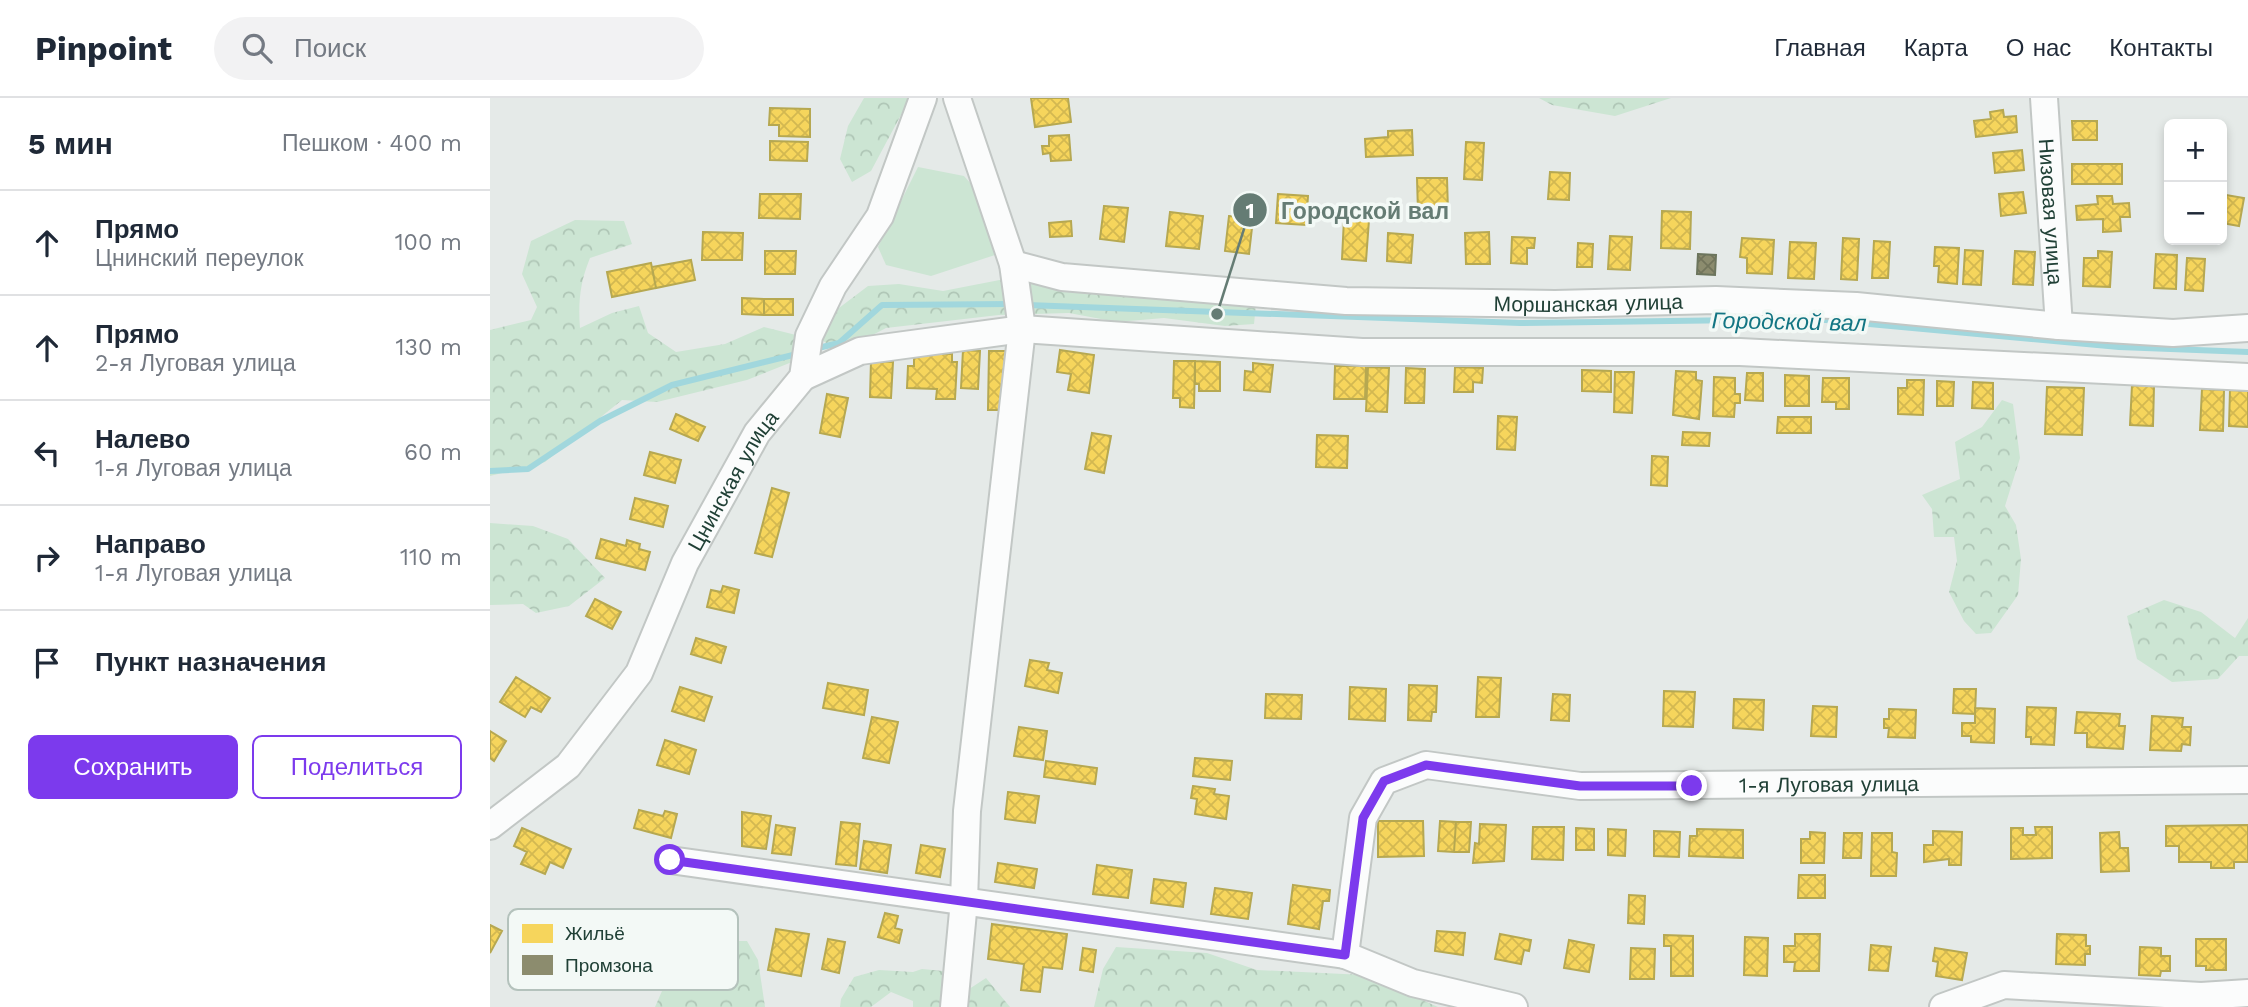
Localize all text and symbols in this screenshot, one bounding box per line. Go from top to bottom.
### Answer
search box [214,17,704,80]
text: Pinpoint [35,29,172,68]
icon: search [238,29,276,67]
text: Поиск [294,33,366,63]
text: Главная [1774,34,1866,62]
text: Карта [1904,34,1968,62]
text: О нас [2006,34,2071,62]
text: Контакты [2109,34,2213,62]
map controls [2164,119,2227,245]
button: + [2164,119,2227,182]
text: 5 мин [28,126,113,161]
text: Пешком · 400 m [282,130,462,157]
street label: Низовая улица [2034,138,2069,286]
button: − [2164,182,2227,245]
callout: Городской вал [1232,188,1463,232]
text: 1 [1245,198,1255,223]
text: Городской вал [1281,198,1449,225]
text: Прямо [95,214,179,244]
icon: ahead [28,224,66,262]
text: 100 m [395,229,462,256]
text: Цнинский переулок [95,245,303,272]
street label: Моршанская улица [1493,288,1684,317]
water label: Городской вал [1711,307,1867,337]
text: Прямо [95,319,179,349]
icon: ahead [28,329,66,367]
text: 130 m [396,334,462,361]
text: 2-я Луговая улица [95,350,296,377]
street label: Цнинская улица [682,405,783,555]
text: Налево [95,424,190,454]
icon: left [28,434,66,472]
text: 60 m [404,439,462,466]
text: 1-я Луговая улица [95,455,292,482]
text: Направо [95,529,206,559]
icon: right [28,539,66,577]
text: 110 m [400,544,462,571]
text: 1-я Луговая улица [95,560,292,587]
icon: arrive [28,644,66,682]
text: Пункт назначения [95,647,326,677]
button: Сохранить [28,735,238,799]
button: Поделиться [252,735,462,799]
route end [1676,770,1707,801]
street label: 1-я Луговая улица [1739,770,1919,797]
route start [654,844,685,875]
legend [508,909,738,990]
text: Жильё [565,922,625,945]
text: Промзона [565,954,653,977]

